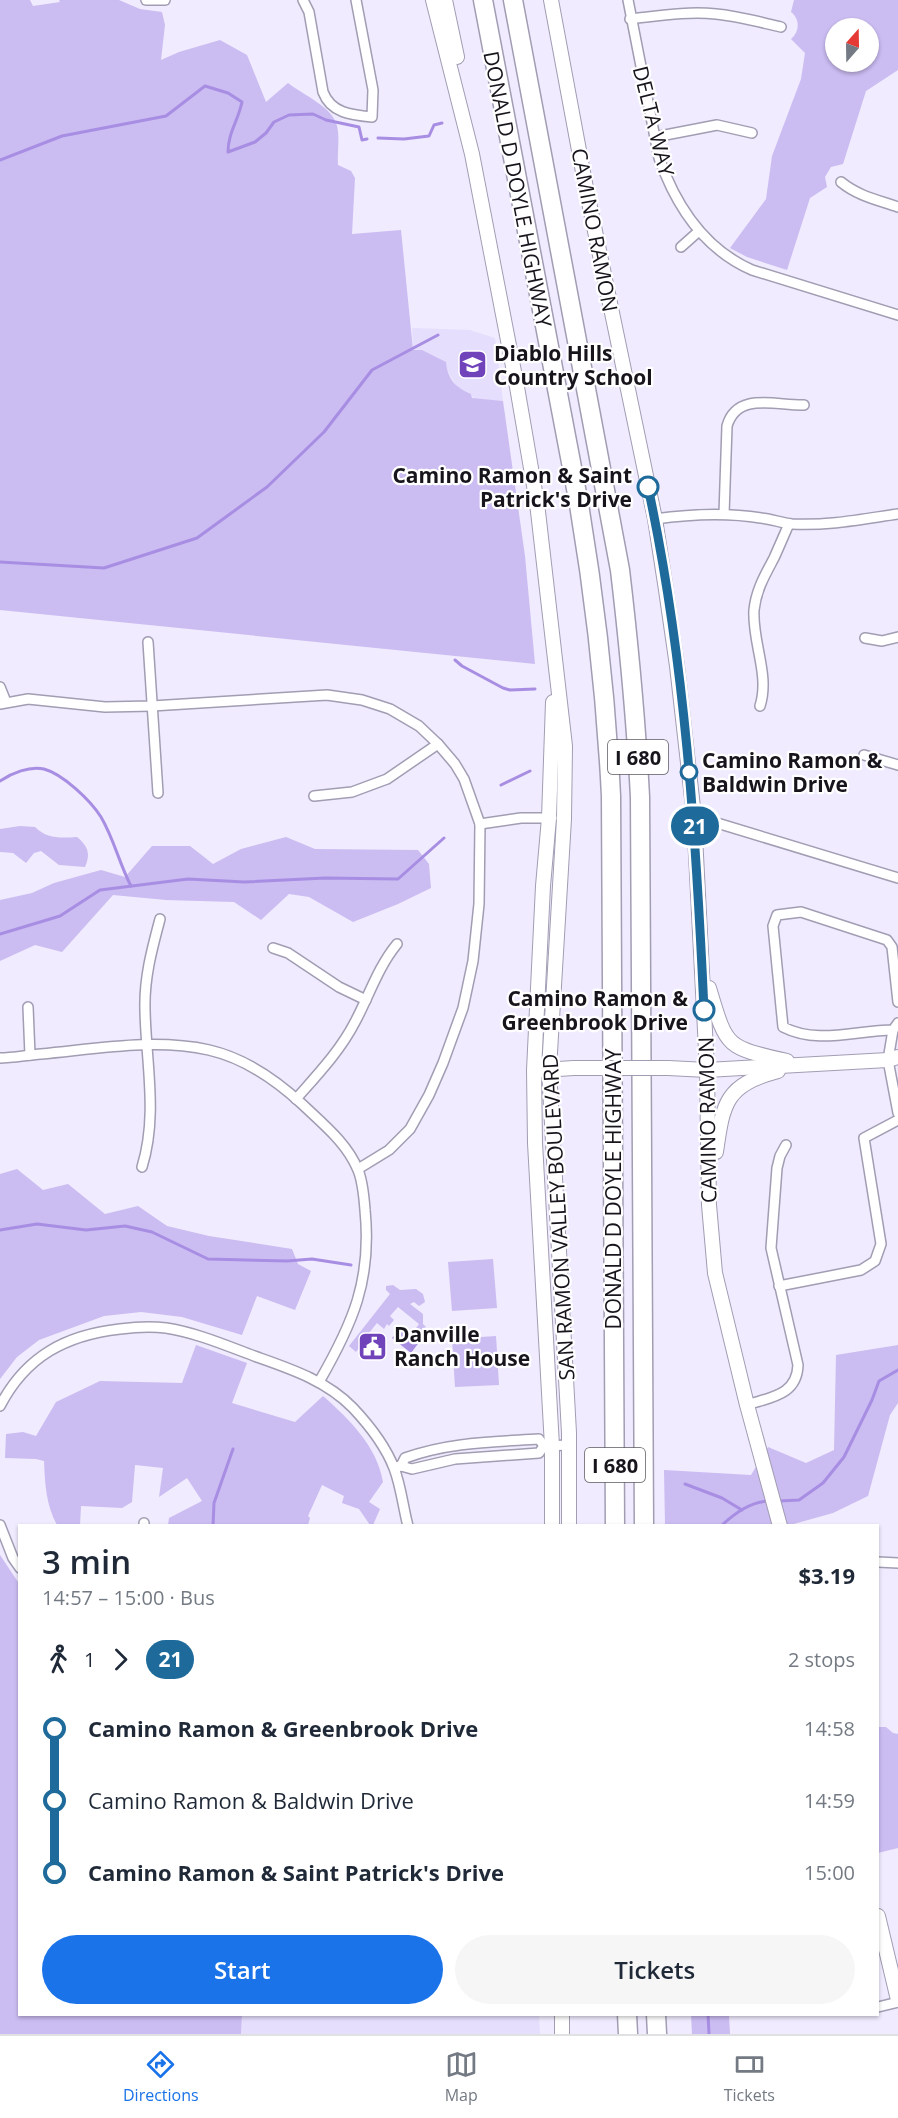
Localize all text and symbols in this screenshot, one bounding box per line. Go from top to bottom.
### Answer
north arrow [825,18,879,72]
map controls [825,18,879,72]
street label: DONALD D DOYLE HIGHWAY [477,48,559,330]
street label: DELTA WAY [627,63,681,179]
street label: CAMINO RAMON [565,146,625,314]
place label: Diablo Hills Country School [494,339,653,391]
school or university icon: Diablo Hills Country School [457,349,489,381]
place label: Camino Ramon & Saint Patrick's Drive [392,461,632,513]
marker: Camino Ramon & Saint Patrick's Drive [637,476,659,498]
road number: I 680 [608,740,668,774]
place label: Camino Ramon & Baldwin Drive [702,746,883,798]
marker: Camino Ramon & Baldwin Drive [680,763,698,781]
line badge: 21 [668,806,722,846]
text: 21 [683,812,707,840]
place label: Camino Ramon & Greenbrook Drive [501,984,688,1036]
marker: Camino Ramon & Greenbrook Drive [693,999,715,1021]
street label: CAMINO RAMON [692,1037,722,1203]
street label: DONALD D DOYLE HIGHWAY [599,1048,627,1329]
street label: SAN RAMON VALLEY BOULEVARD [535,1053,581,1381]
place label: Danville Ranch House [394,1320,530,1372]
public building icon: Danville Ranch House [357,1330,389,1362]
road number: I 680 [585,1448,645,1482]
text: 3 min [42,1539,131,1584]
text: $3.19 [798,1560,855,1590]
text: 14:57 – 15:00 · Bus [42,1584,215,1611]
icon: walk [42,1643,75,1676]
icon: forward [104,1643,137,1676]
text: 21 [158,1645,182,1673]
text: 1 [84,1646,95,1673]
text: 2 stops [788,1646,855,1673]
text: Camino Ramon & Greenbrook Drive [88,1713,478,1743]
text: 14:58 [804,1715,855,1742]
text: Camino Ramon & Baldwin Drive [88,1785,414,1815]
text: 14:59 [804,1787,855,1814]
text: Camino Ramon & Saint Patrick's Drive [88,1857,504,1887]
text: 15:00 [804,1859,855,1886]
button: Start [42,1935,443,2004]
button: Tickets [455,1935,855,2004]
tab: Directions [123,2048,199,2106]
tab: Map [445,2048,478,2106]
tab: Tickets [724,2048,775,2106]

